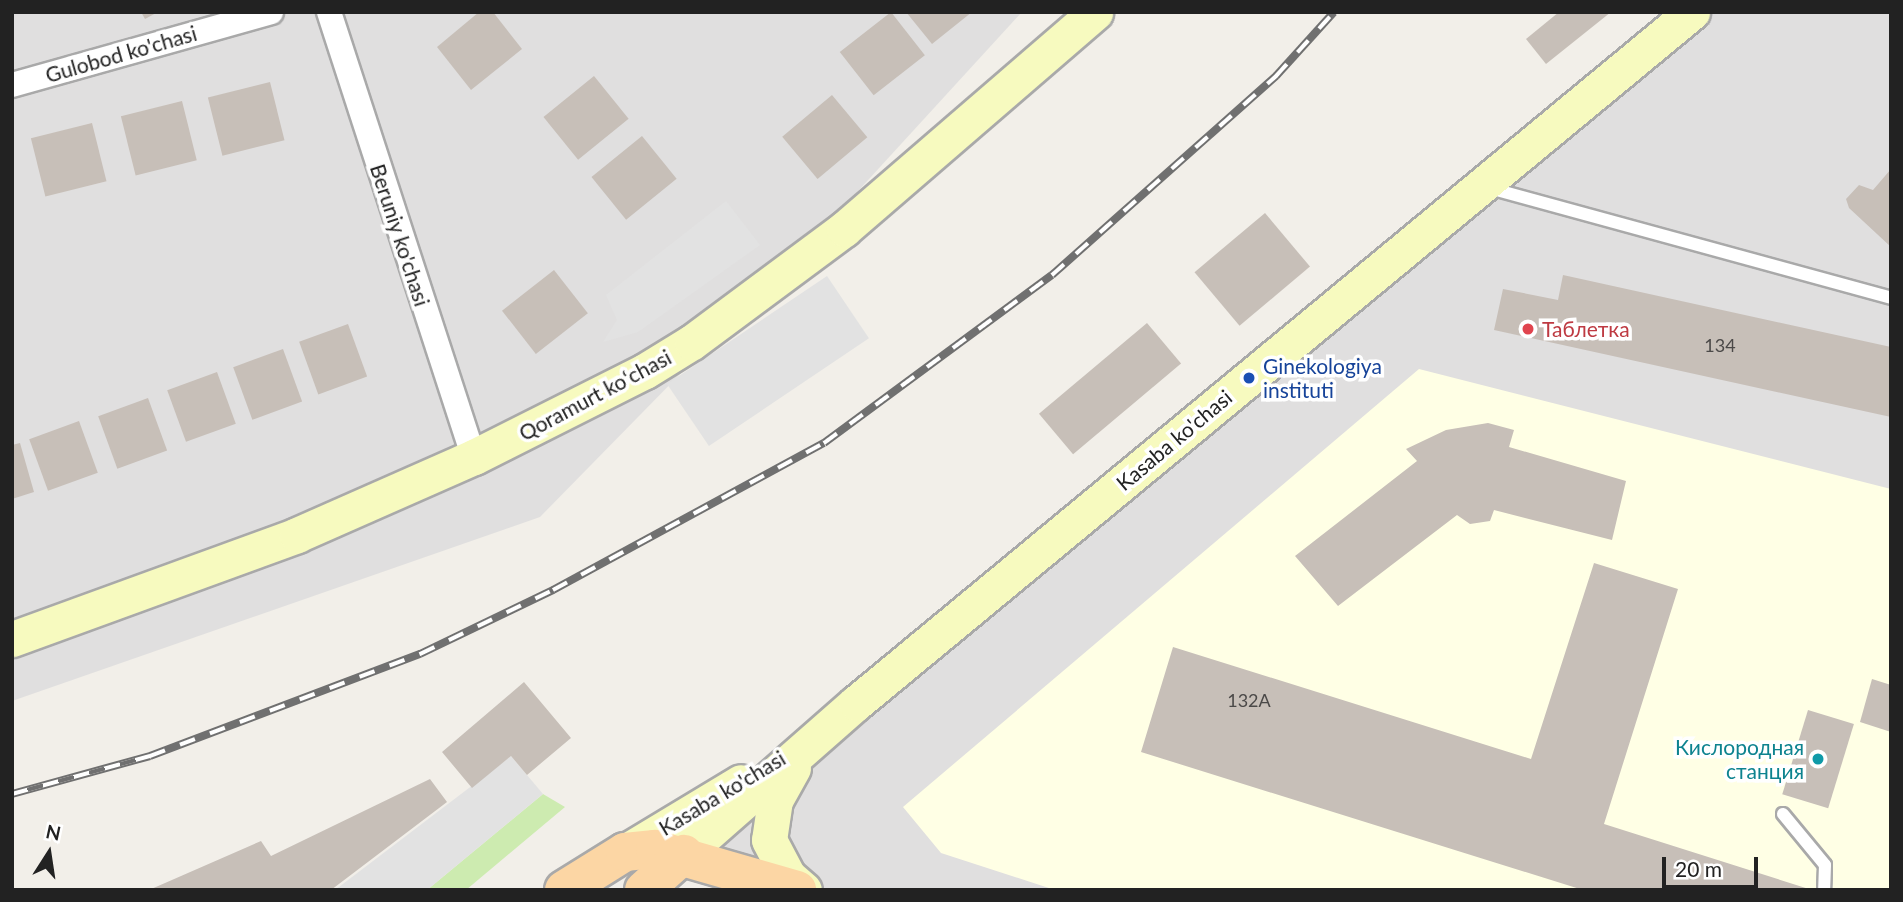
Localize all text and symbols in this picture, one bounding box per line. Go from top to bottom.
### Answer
street label: Gulobod ko'chasi [42,20,200,88]
street label: Beruniy ko'chasi [365,160,435,310]
place label: Таблетка [1542,316,1630,342]
marker: Таблетка [1520,321,1536,337]
house number: 134 [1704,334,1736,356]
street label: Qoramurt koʻchasi [515,344,675,446]
place label: Ginekologiya instituti [1263,353,1382,403]
marker: Ginekologiya instituti [1241,370,1257,386]
street label: Kasaba ko'chasi [1111,384,1237,496]
house number: 132A [1227,689,1271,711]
place label: Кислородная станция [1675,734,1804,784]
street label: Kasaba ko'chasi [654,745,790,841]
marker: Кислородная станция [1810,751,1826,767]
north arrow [14,818,84,888]
text: N [44,819,63,845]
scale bar [1665,842,1761,886]
text: 20 m [1675,856,1722,881]

